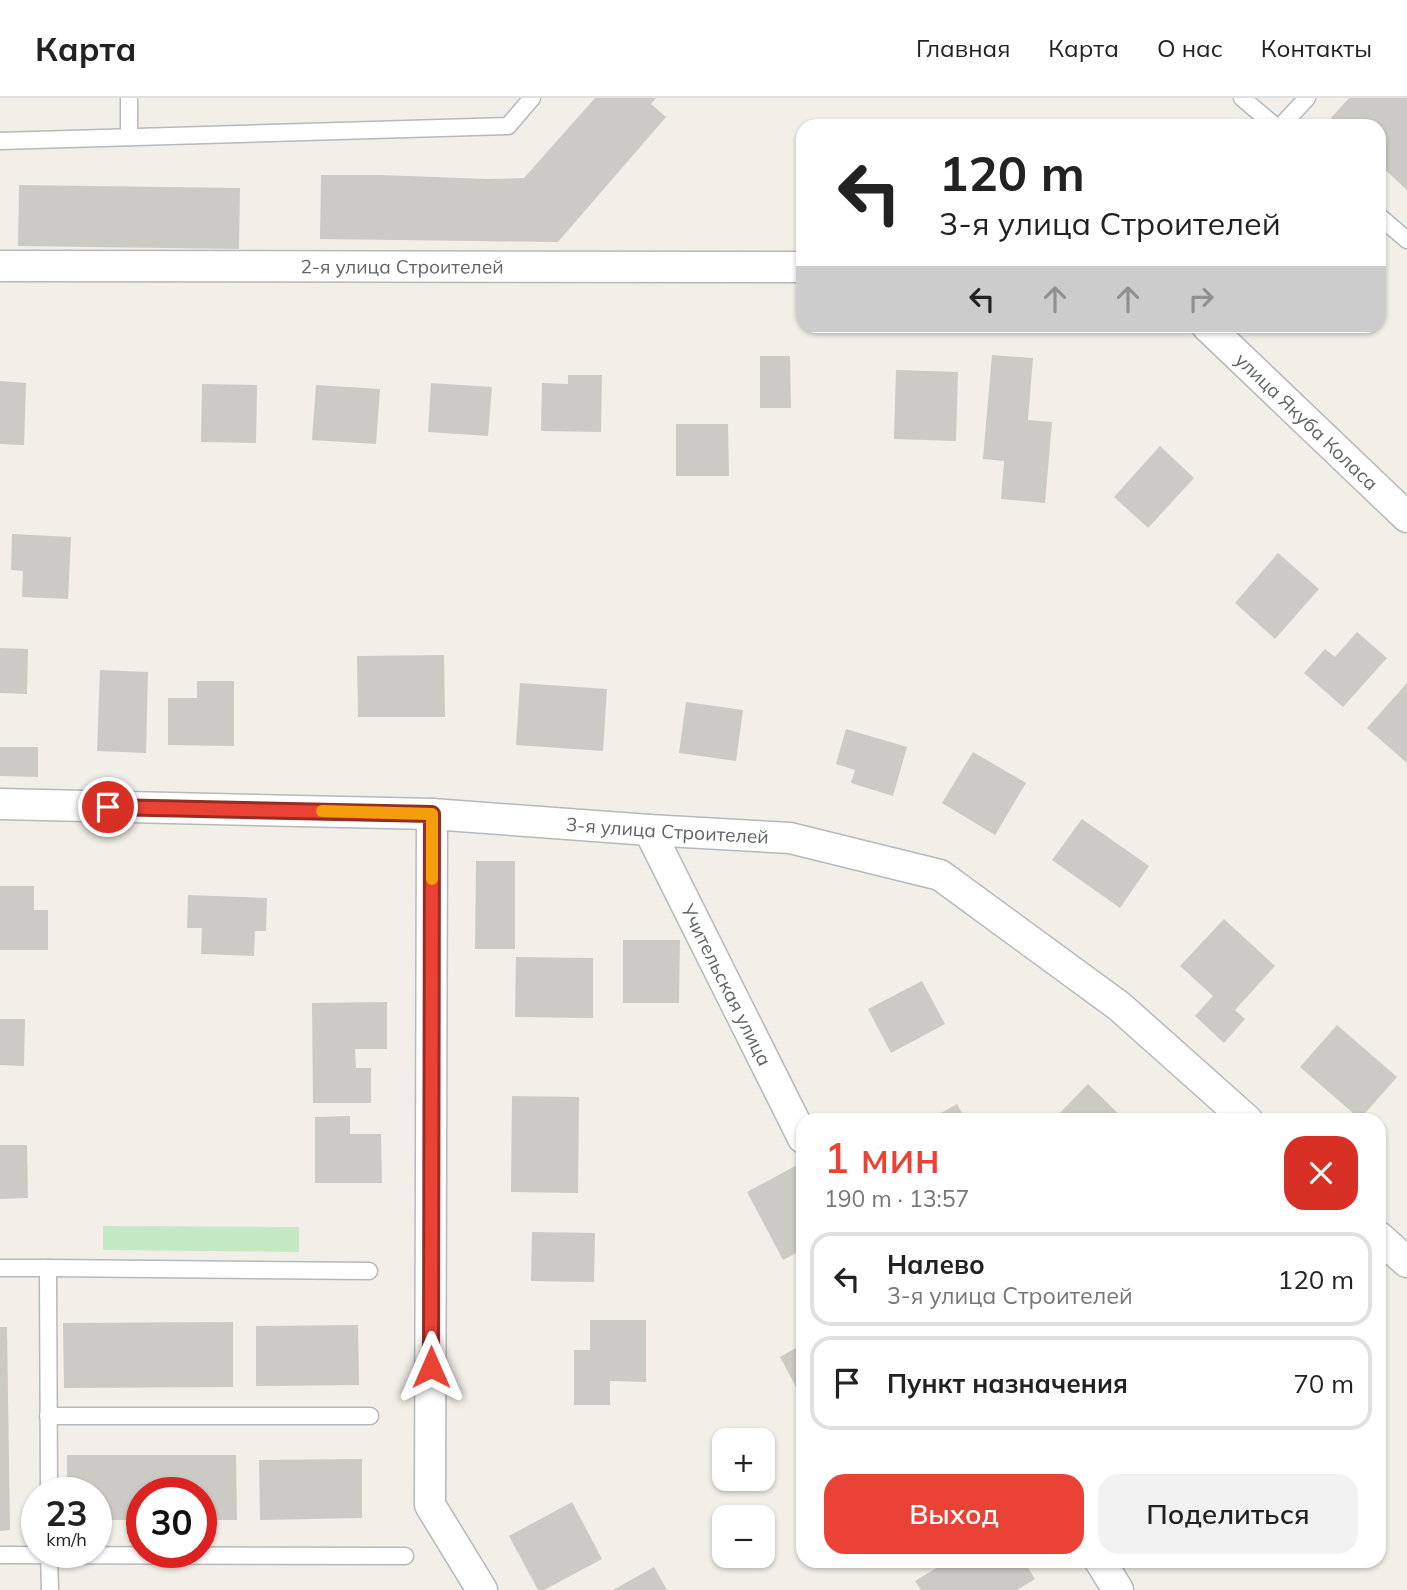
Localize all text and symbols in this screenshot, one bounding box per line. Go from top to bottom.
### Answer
text: Карта [35,28,137,69]
text: Главная [916,33,1010,63]
text: Карта [1048,33,1119,63]
text: О нас [1157,33,1223,63]
text: Контакты [1261,33,1372,63]
text: 120 m [939,142,1085,203]
icon: left [824,147,915,238]
text: 3-я улица Строителей [939,203,1281,243]
street label: 2-я улица Строителей [300,254,504,279]
icon: left [963,280,1001,318]
icon: ahead [1036,280,1074,318]
icon: ahead [1109,280,1147,318]
icon: right [1182,280,1220,318]
street label: улица Якуба Коласа [1230,347,1383,495]
pin [78,777,138,837]
icon: arrive [89,788,127,826]
street label: 3-я улица Строителей [565,812,769,849]
street label: Учительская улица [675,899,777,1070]
text: 1 мин [824,1131,940,1184]
button: close [1284,1136,1358,1210]
text: 190 m · 13:57 [824,1184,969,1213]
text: Налево [887,1248,985,1281]
icon: left [828,1260,866,1298]
text: 120 m [1278,1263,1354,1296]
text: 3-я улица Строителей [887,1281,1133,1310]
position arrow [394,1330,468,1404]
icon: arrive [828,1364,866,1402]
text: Пункт назначения [887,1367,1128,1400]
text: 70 m [1293,1367,1354,1400]
map controls [712,1428,775,1568]
button: + [712,1428,775,1491]
button: Выход [824,1474,1084,1554]
button: Поделиться [1098,1474,1358,1554]
speed limit sign: 30 [126,1477,217,1568]
text: 23 [45,1491,88,1535]
button: − [712,1505,775,1568]
text: km/h [46,1528,87,1551]

